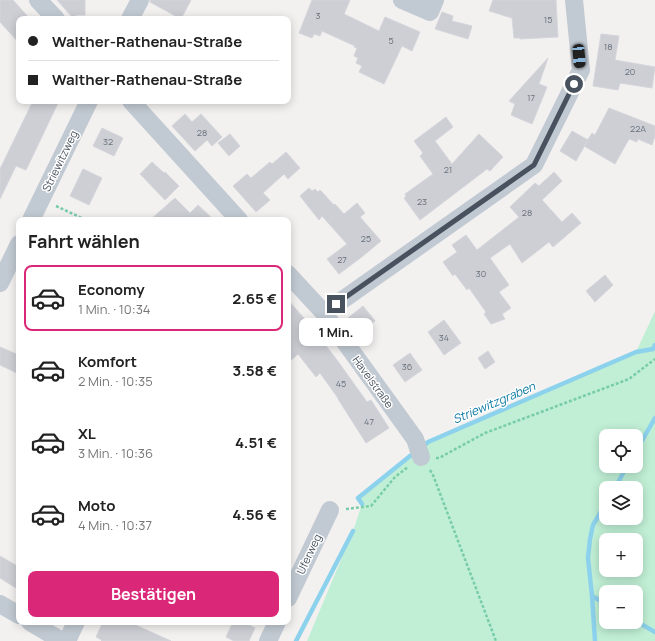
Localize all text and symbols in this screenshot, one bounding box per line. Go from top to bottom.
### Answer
house number: 3 [316,9,321,22]
house number: 15 [544,13,552,26]
text: Walther-Rathenau-Straße [52,31,242,52]
house number: 5 [388,34,394,47]
house number: 18 [604,40,612,53]
car [572,44,586,68]
house number: 20 [625,65,635,78]
text: Walther-Rathenau-Straße [52,69,242,90]
route start [565,75,583,93]
house number: 17 [527,91,535,104]
house number: 22A [630,122,646,135]
house number: 28 [197,126,207,139]
street label: Striewitzweg [38,128,81,194]
house number: 32 [103,135,113,148]
house number: 21 [444,163,452,176]
house number: 23 [417,195,427,208]
house number: 28 [522,206,532,219]
text: Fahrt wählen [28,229,140,253]
house number: 25 [361,232,371,245]
house number: 27 [337,253,347,266]
house number: 30 [476,267,486,280]
text: Economy [78,279,145,300]
icon: car [30,280,66,316]
text: 2.65 € [232,288,277,309]
route end [327,295,345,313]
text: 1 Min. · 10:34 [78,300,151,318]
callout: 1 Min. [299,318,373,346]
text: 1 Min. [318,323,354,341]
house number: 34 [439,331,449,344]
text: Komfort [78,351,137,372]
icon: car [30,352,66,388]
street label: Havelstraße [349,353,398,411]
text: 3.58 € [233,360,277,381]
house number: 36 [402,360,413,373]
text: 2 Min. · 10:35 [78,372,153,390]
house number: 45 [336,377,346,390]
water label: Striewitzgraben [450,377,539,428]
house number: 47 [364,415,374,428]
text: XL [78,423,96,444]
icon: car [30,424,66,460]
map controls [599,429,643,629]
button: locate [599,429,643,473]
text: 4.51 € [235,432,277,453]
text: 3 Min. · 10:36 [78,444,153,462]
button: layers [599,481,643,525]
text: Moto [78,495,115,516]
icon: car [30,496,66,532]
text: 4.56 € [232,504,277,525]
text: 4 Min. · 10:37 [78,516,152,534]
street label: Uferweg [293,531,324,576]
button: + [599,533,643,577]
button: Bestätigen [28,571,279,617]
button: − [599,585,643,629]

